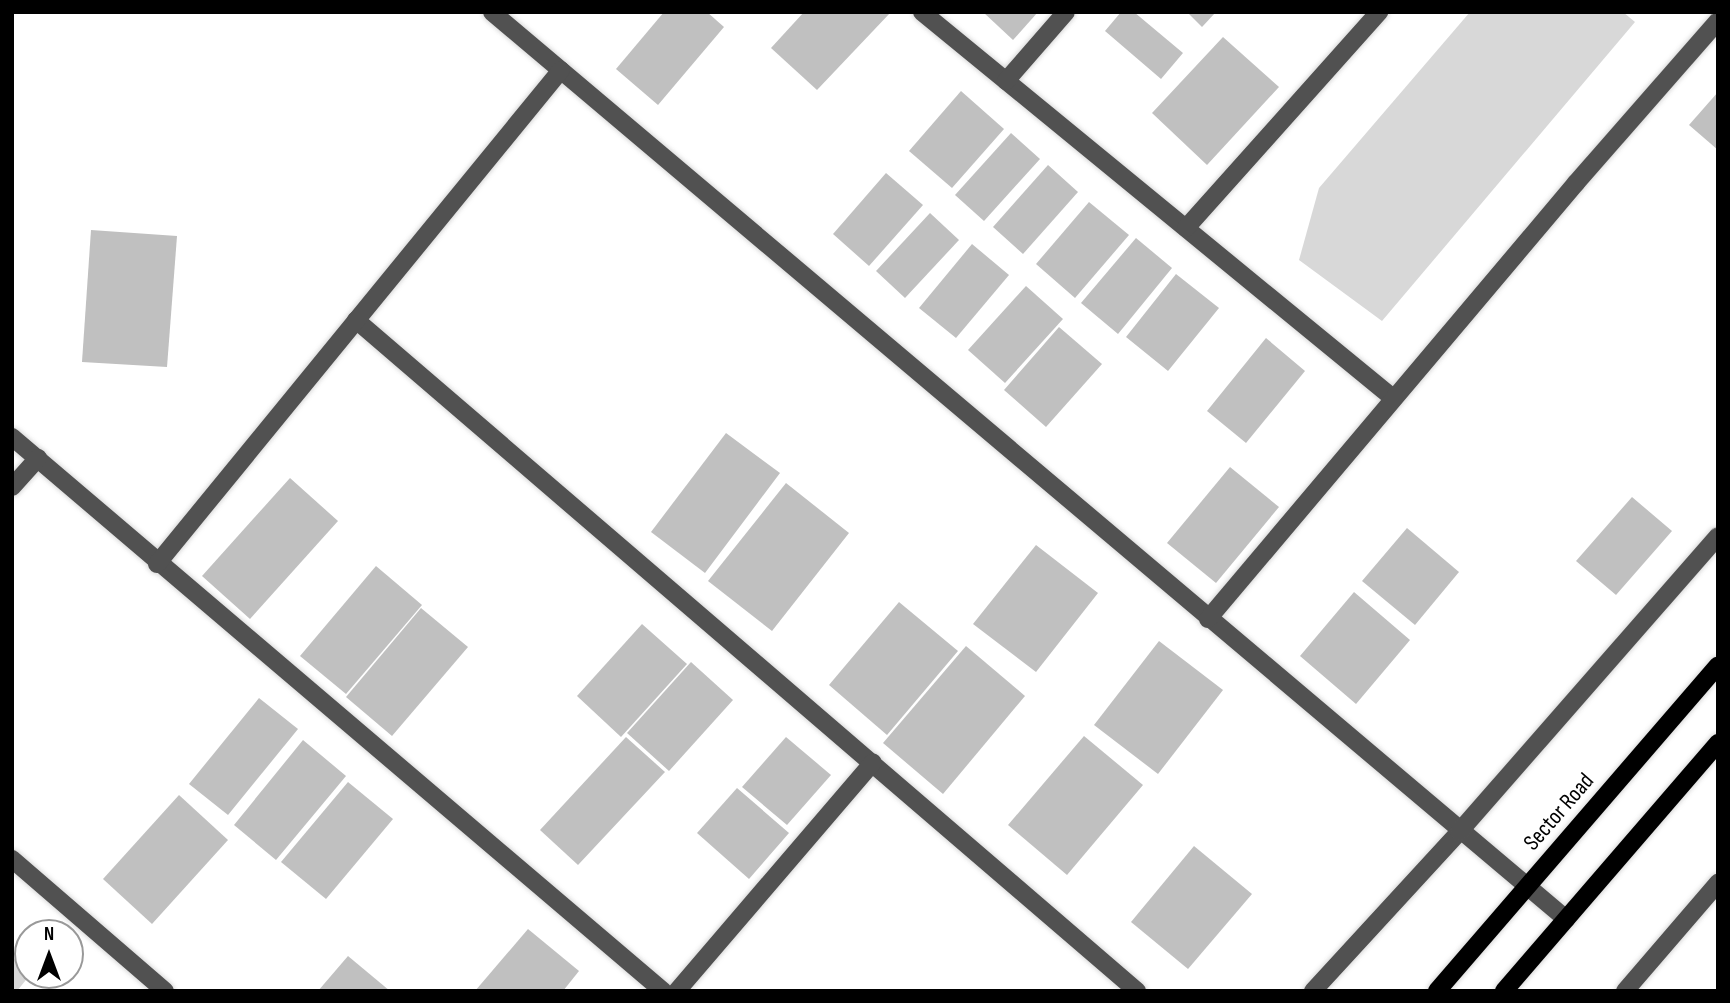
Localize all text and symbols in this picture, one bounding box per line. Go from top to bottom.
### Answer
street label: Sector Road [1518,768,1600,856]
north arrow [14,919,84,989]
text: N [44,923,54,946]

